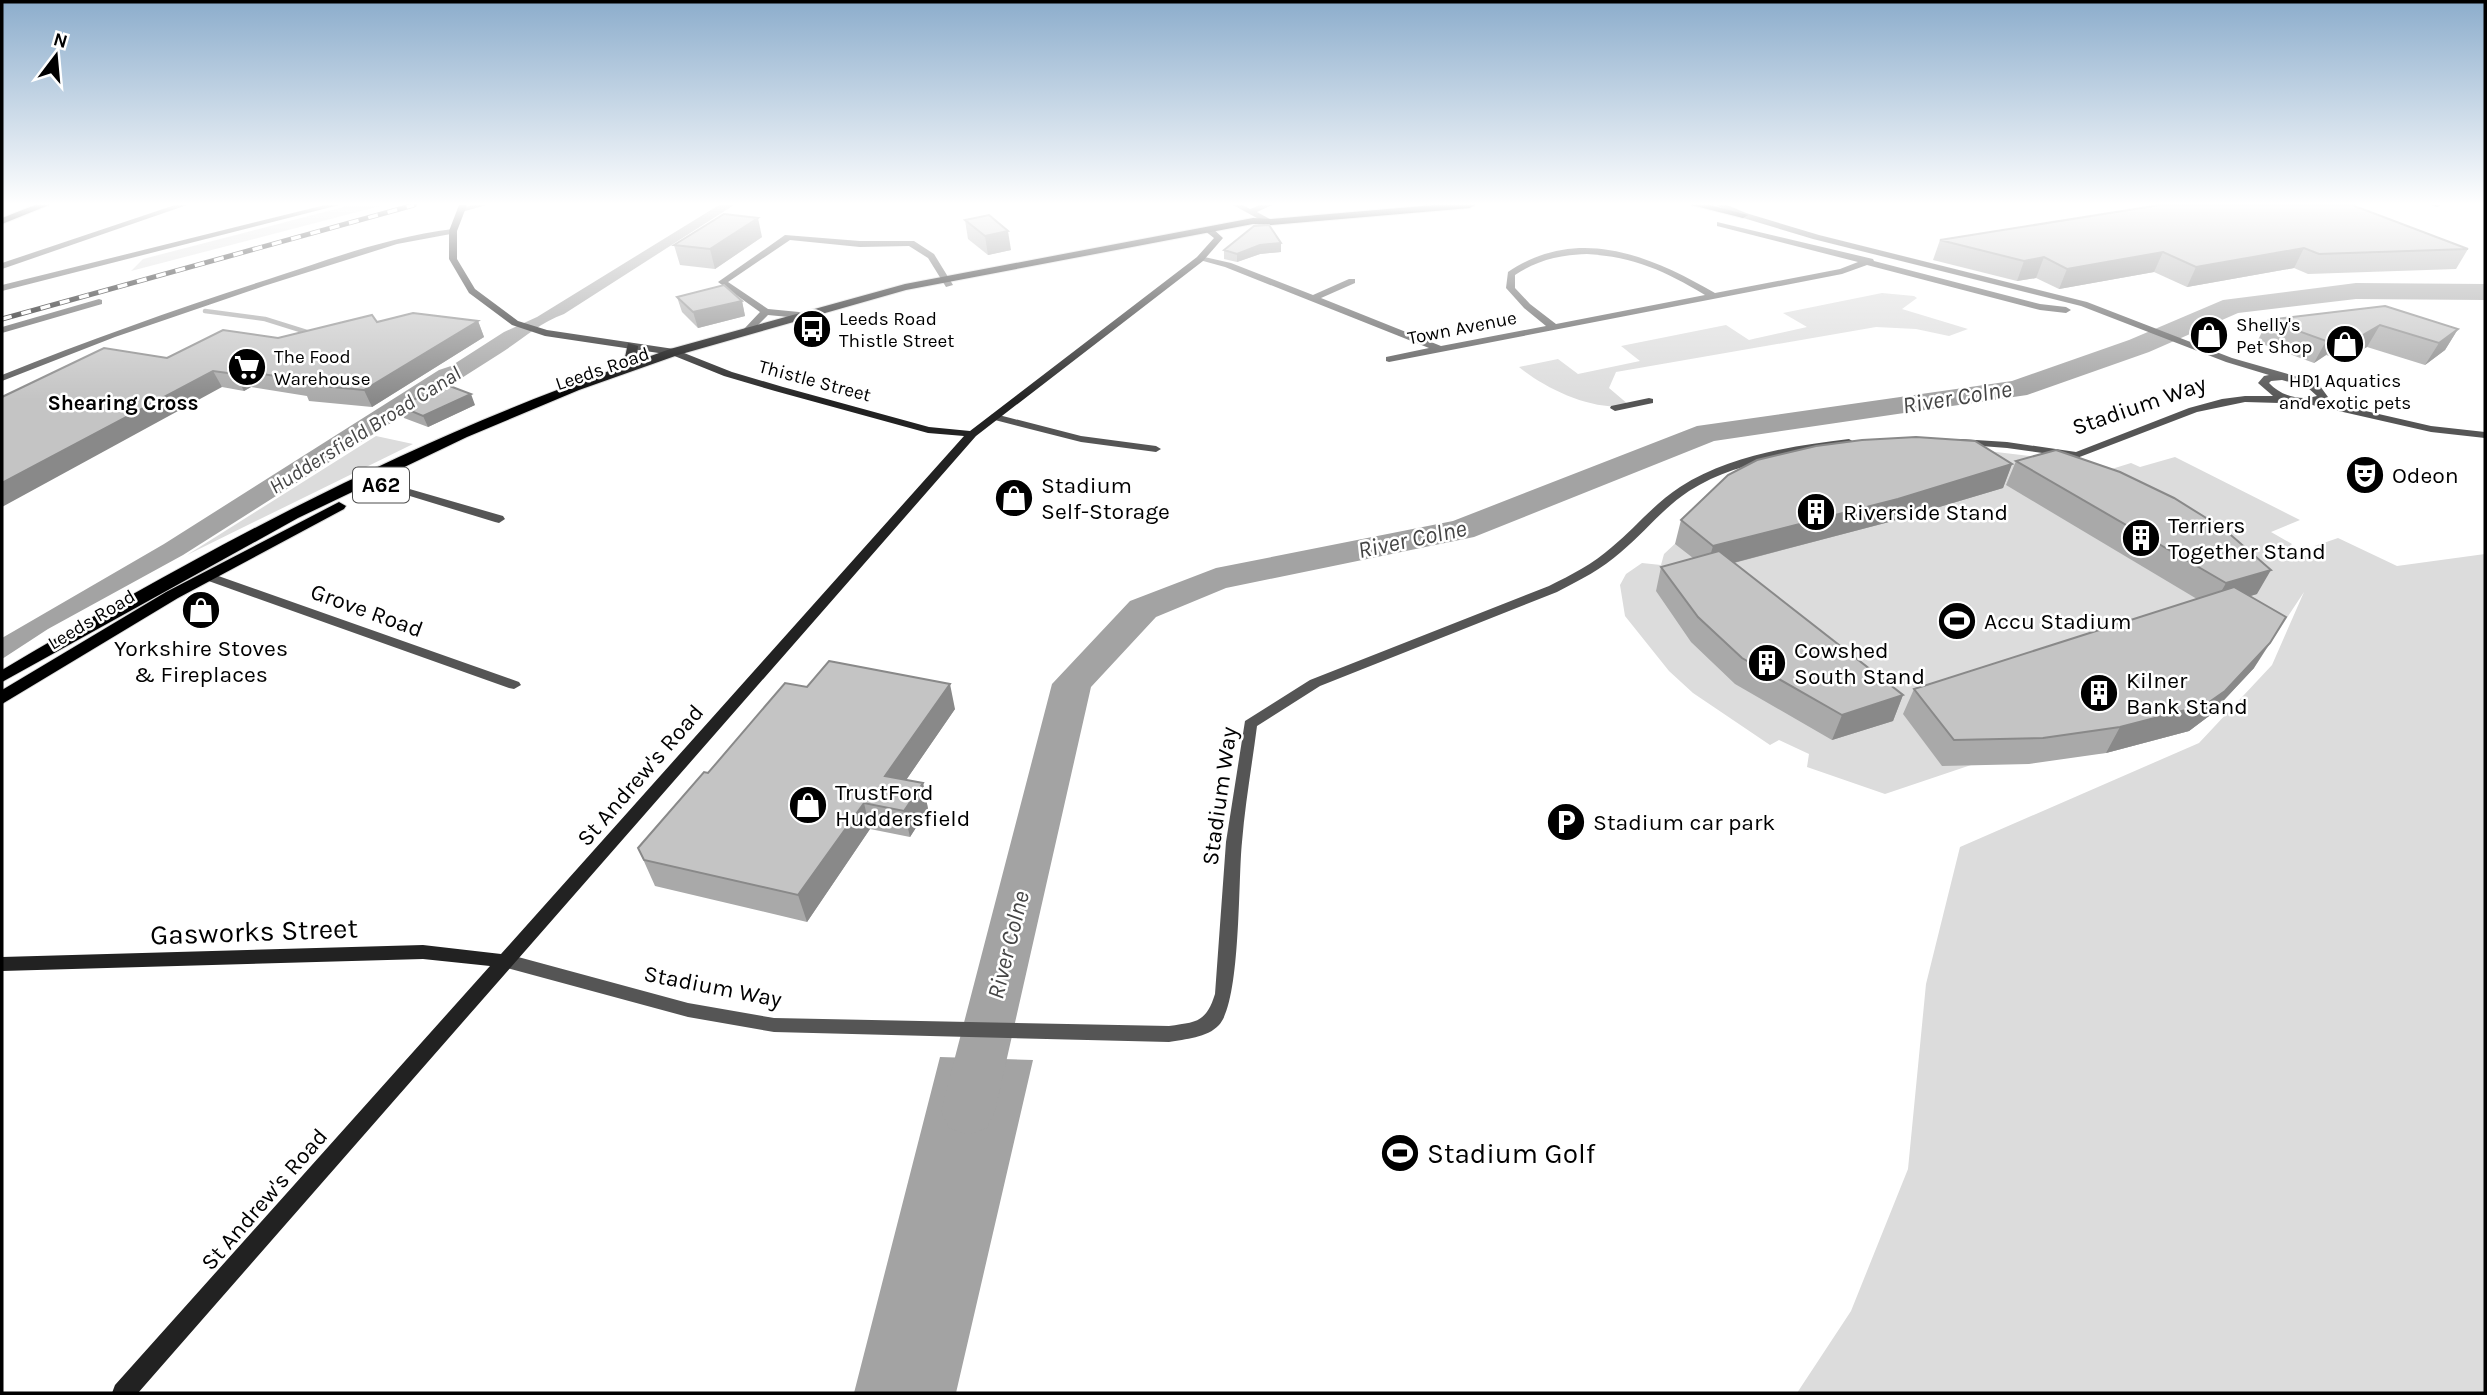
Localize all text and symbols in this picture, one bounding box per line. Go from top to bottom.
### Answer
north arrow [21,21,91,91]
text: N [51,28,70,53]
street label: Town Avenue [1406,307,1519,349]
bus stop icon: Leeds Road Thistle Street [791,308,833,350]
place label: Leeds Road Thistle Street [839,308,955,352]
shop icon: Shelly's Pet Shop [2188,314,2230,356]
place label: Shelly's Pet Shop [2236,314,2312,358]
shop icon: HD1 Aquatics and exotic pets [2324,323,2366,365]
street label: Leeds Road [552,343,652,395]
supermarket icon: The Food Warehouse [226,346,268,388]
place label: The Food Warehouse [274,346,371,390]
street label: Thistle Street [756,355,873,407]
water label: Huddersfield Broad Canal [265,361,465,499]
street label: Stadium Way [2069,370,2210,441]
place label: HD1 Aquatics and exotic pets [2279,370,2411,414]
water label: River Colne [1900,375,2014,419]
district label: Shearing Cross [47,391,199,415]
theatre icon: Odeon [2344,454,2386,496]
place label: Odeon [2392,462,2459,489]
road number: A62 [353,468,409,503]
place label: Stadium Self-Storage [1041,472,1170,525]
shop icon: Stadium Self-Storage [993,477,1035,519]
building icon: Riverside Stand [1795,491,1837,533]
place label: Riverside Stand [1843,499,2008,526]
place label: Terriers Together Stand [2168,512,2326,565]
water label: River Colne [1355,514,1469,564]
building icon: Terriers Together Stand [2120,517,2162,559]
street label: Grove Road [307,578,427,643]
street label: Leeds Road [44,585,139,654]
shop icon: Yorkshire Stoves & Fireplaces [180,589,222,631]
sports icon: Accu Stadium [1936,600,1978,642]
place label: Accu Stadium [1984,608,2131,635]
place label: Yorkshire Stoves & Fireplaces [114,635,288,688]
place label: Cowshed South Stand [1794,637,1925,690]
building icon: Cowshed South Stand [1746,642,1788,684]
place label: Kilner Bank Stand [2126,667,2248,720]
building icon: Kilner Bank Stand [2078,672,2120,714]
street label: St Andrew's Road [571,699,709,852]
street label: Stadium Way [1196,725,1243,867]
place label: TrustFord Huddersfield [835,779,970,832]
shop icon: TrustFord Huddersfield [787,784,829,826]
parking icon: Stadium car park [1545,801,1587,843]
place label: Stadium car park [1593,809,1775,836]
water label: River Colne [981,888,1035,1002]
street label: Gasworks Street [150,911,358,952]
street label: Stadium Way [642,960,784,1013]
street label: St Andrew's Road [195,1123,333,1276]
sports icon: Stadium Golf [1379,1132,1421,1174]
place label: Stadium Golf [1427,1137,1596,1170]

